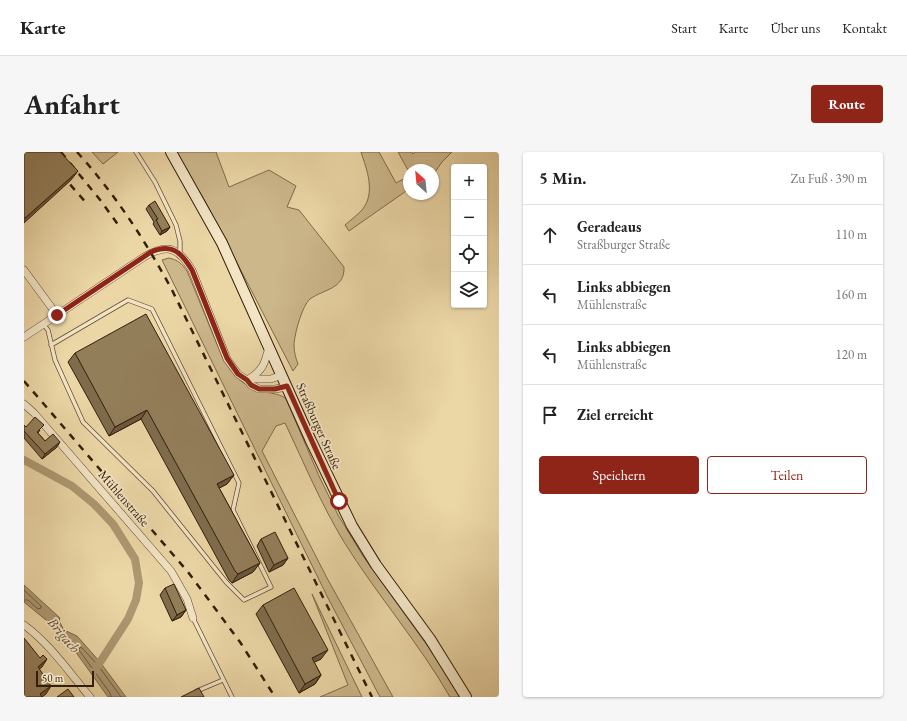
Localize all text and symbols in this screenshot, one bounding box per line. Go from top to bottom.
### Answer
text: Karte [20,15,66,40]
text: Start [671,19,697,37]
text: Karte [719,19,748,37]
text: Über uns [770,19,820,37]
text: Kontakt [842,19,887,37]
button: Route [811,85,883,123]
text: Anfahrt [24,86,120,122]
north arrow [403,164,439,200]
map controls [451,164,487,308]
button: + [451,164,487,200]
text: 5 Min. [539,167,586,189]
text: Zu Fuß · 390 m [790,170,867,187]
button: − [451,200,487,236]
text: Geradeaus [577,217,641,236]
icon: ahead [539,224,561,246]
text: 110 m [836,226,867,243]
button: locate [451,236,487,272]
text: Straßburger Straße [577,236,670,253]
button: layers [451,272,487,308]
text: Links abbiegen [577,277,671,296]
icon: left [539,284,561,306]
text: 160 m [836,286,867,303]
text: Mühlenstraße [577,296,647,313]
route end [48,306,66,324]
text: Links abbiegen [577,337,671,356]
icon: left [539,344,561,366]
text: 120 m [836,346,867,363]
text: Mühlenstraße [577,356,647,373]
street label: Straßburger Straße [292,380,346,472]
icon: arrive [539,404,561,426]
text: Ziel erreicht [577,405,653,424]
button: Speichern [539,456,699,494]
button: Teilen [707,456,867,494]
street label: Mühlenstraße [95,466,153,530]
route start [330,492,348,510]
water label: Brigach [43,613,84,657]
scale bar [36,669,94,688]
text: 50 m [42,671,63,685]

